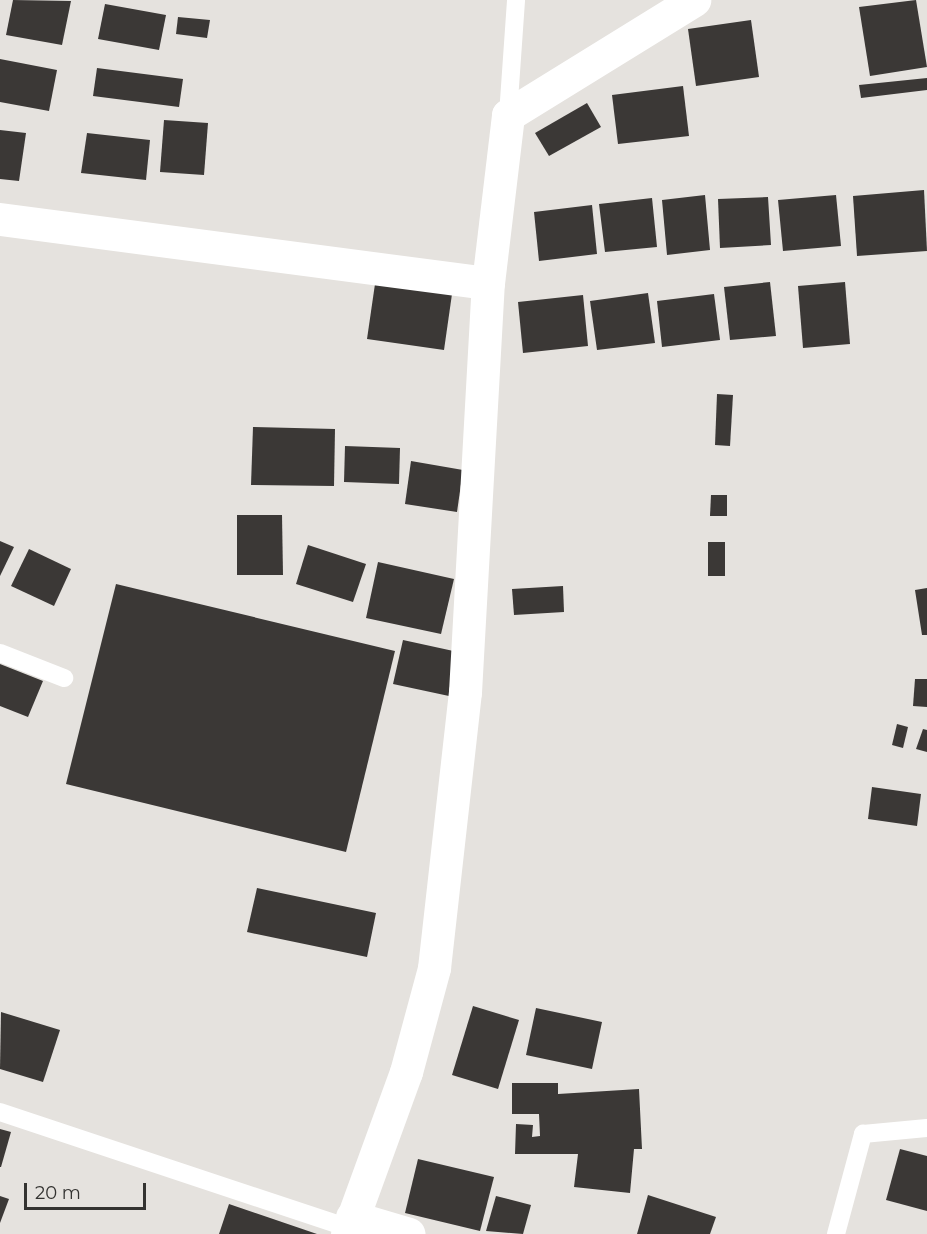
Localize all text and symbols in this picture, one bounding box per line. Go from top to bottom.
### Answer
scale bar [27,1171,148,1209]
text: 20 m [35,1182,81,1204]

